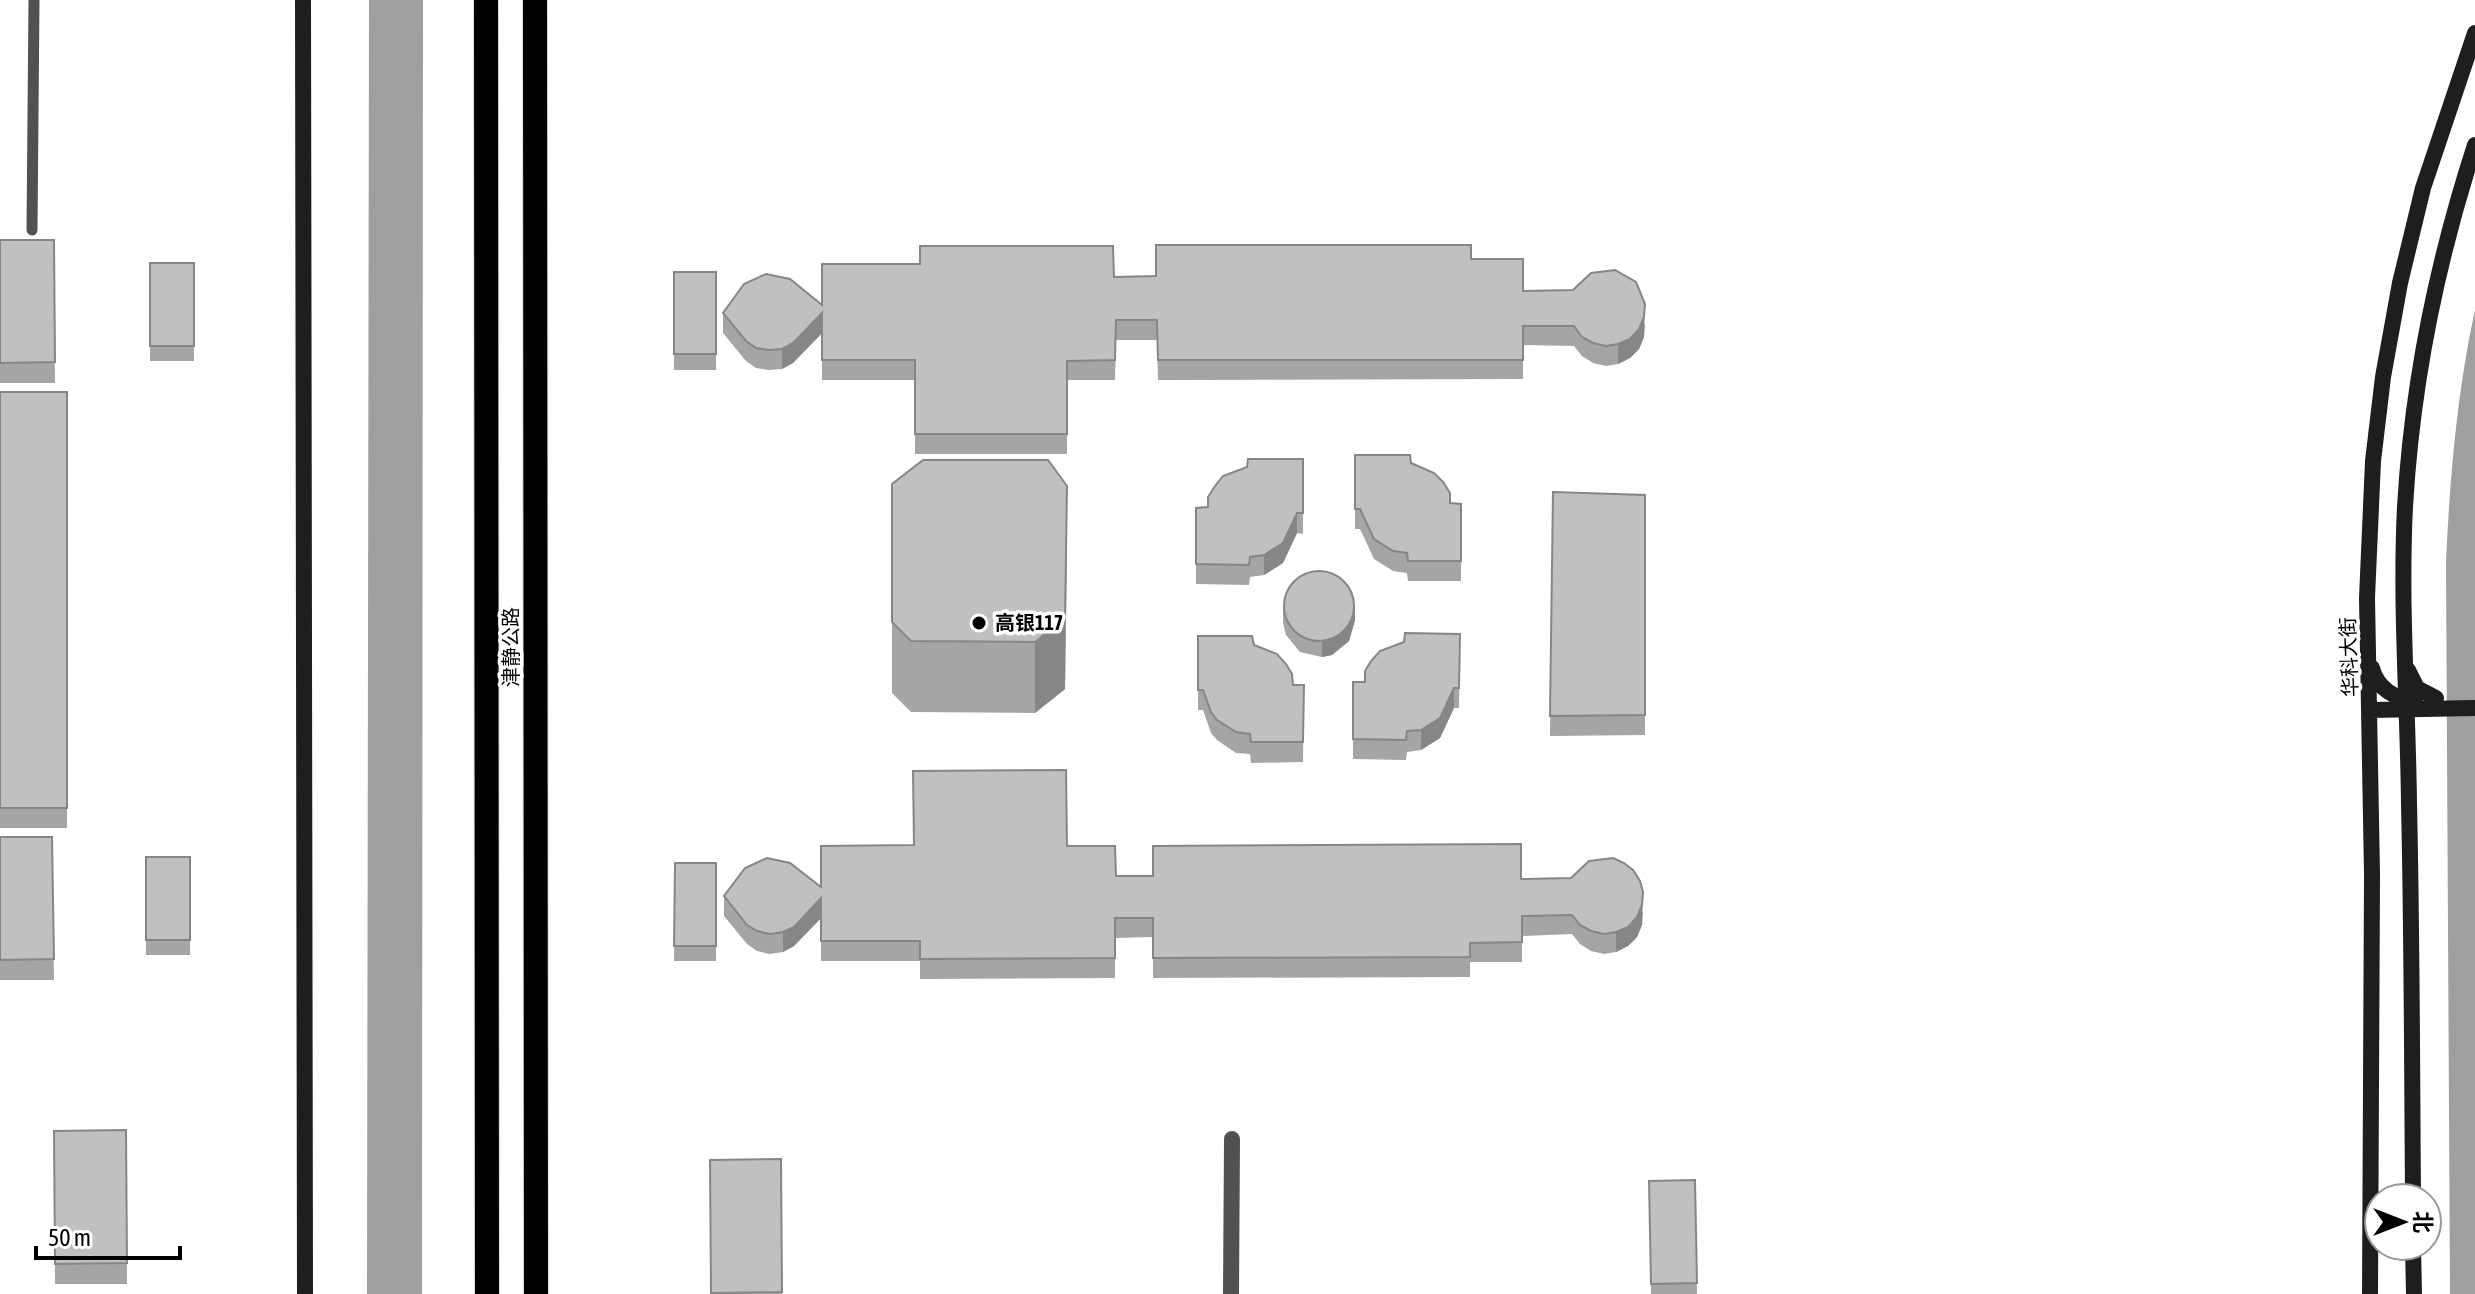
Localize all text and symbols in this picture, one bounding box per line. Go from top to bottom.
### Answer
street label: 津静公路 [499,607,522,687]
place label: 高银117 [995,611,1063,634]
marker: 高银117 [970,614,988,632]
street label: 华科大街 [2336,617,2361,697]
north arrow [2363,1182,2443,1262]
scale bar [36,1210,180,1260]
text: 北 [2410,1211,2436,1233]
text: 50 m [48,1224,91,1251]

